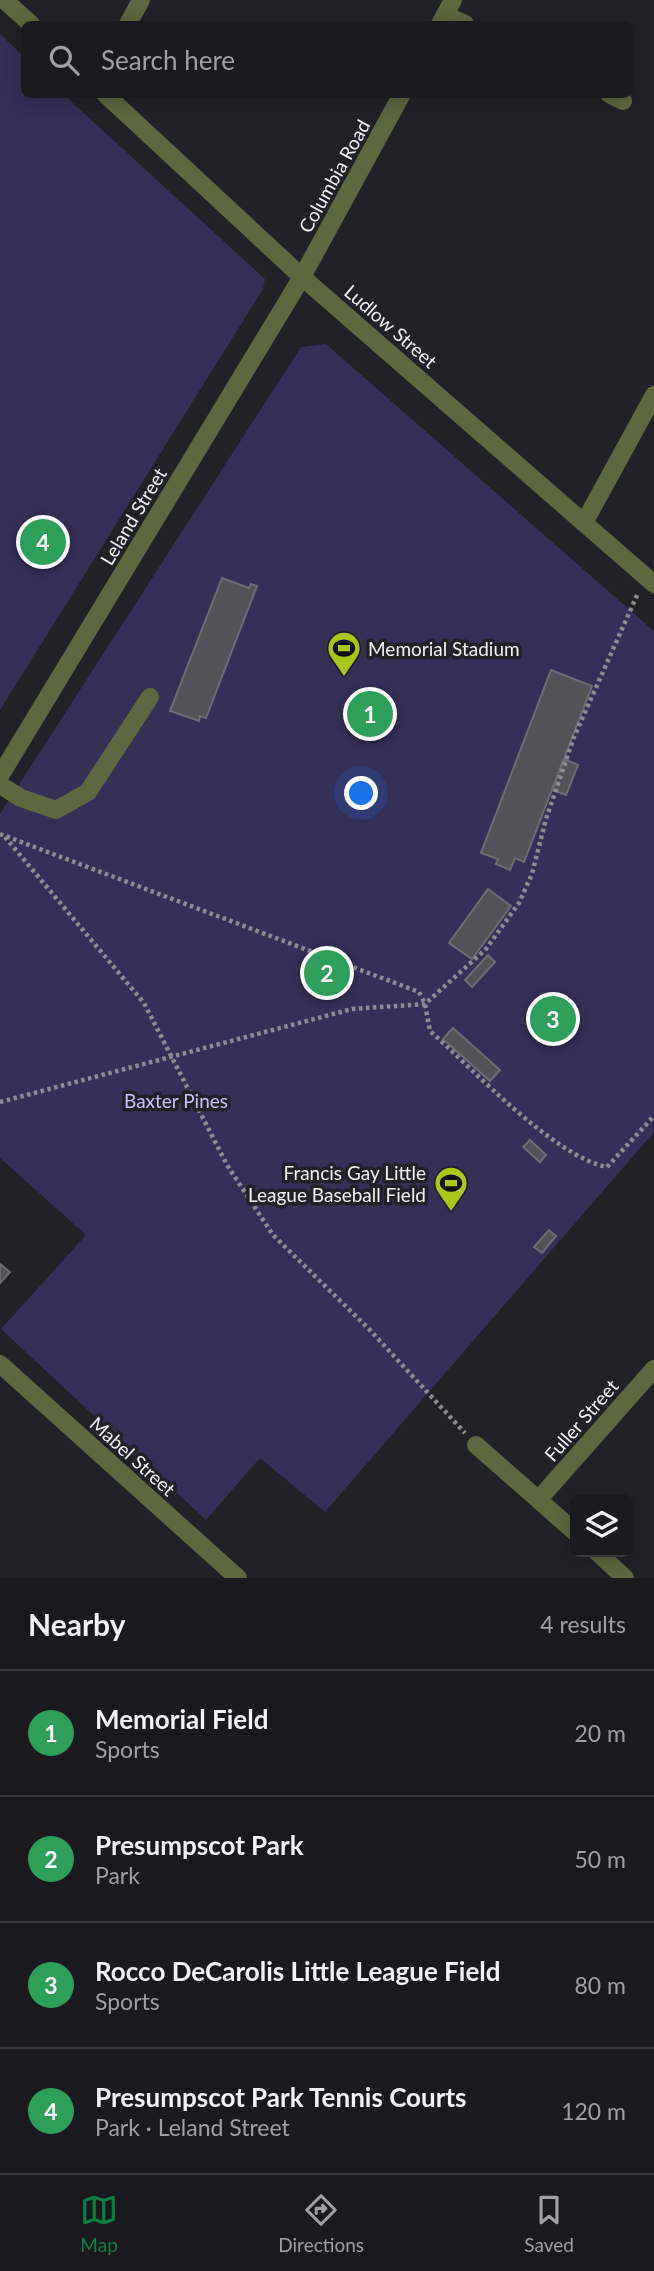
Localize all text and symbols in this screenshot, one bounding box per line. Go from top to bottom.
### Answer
search box [21,21,633,98]
icon: search [45,41,83,79]
text: Search here [101,44,235,76]
street label: Columbia Road [293,115,375,237]
street label: Ludlow Street [340,280,442,373]
street label: Leland Street [95,463,171,569]
pin: 4 [20,516,66,568]
sports icon: Memorial Stadium [325,629,363,678]
place label: Memorial Stadium [368,637,520,660]
pin: 1 [347,688,393,740]
your location [344,776,378,810]
pin: 2 [304,947,350,999]
pin: 3 [530,993,576,1045]
park label: Baxter Pines [124,1089,228,1112]
place label: Francis Gay Little League Baseball Field [248,1161,426,1206]
sports icon: Francis Gay Little League Baseball Field [432,1164,470,1213]
street label: Fuller Street [539,1374,623,1466]
street label: Mabel Street [86,1412,181,1500]
map controls [570,1494,633,1557]
button: layers [570,1494,633,1557]
text: Nearby [28,1606,126,1642]
text: 4 results [540,1610,626,1638]
text: Memorial Field [95,1703,268,1735]
text: 1 [44,1719,58,1747]
text: 20 m [575,1719,626,1747]
text: Sports [95,1735,160,1763]
text: Presumpscot Park [95,1829,304,1861]
text: 2 [44,1845,58,1873]
text: 50 m [575,1845,626,1873]
text: Park [95,1861,140,1889]
text: Rocco DeCarolis Little League Field [95,1955,501,1987]
text: 3 [44,1971,58,1999]
text: 80 m [575,1971,626,1999]
text: Sports [95,1987,160,2015]
text: Presumpscot Park Tennis Courts [95,2081,466,2113]
text: 4 [44,2097,58,2125]
text: 120 m [561,2097,626,2125]
text: Park · Leland Street [95,2113,290,2141]
tab: Map [80,2191,118,2256]
tab: Directions [278,2191,364,2256]
tab: Saved [524,2191,574,2256]

